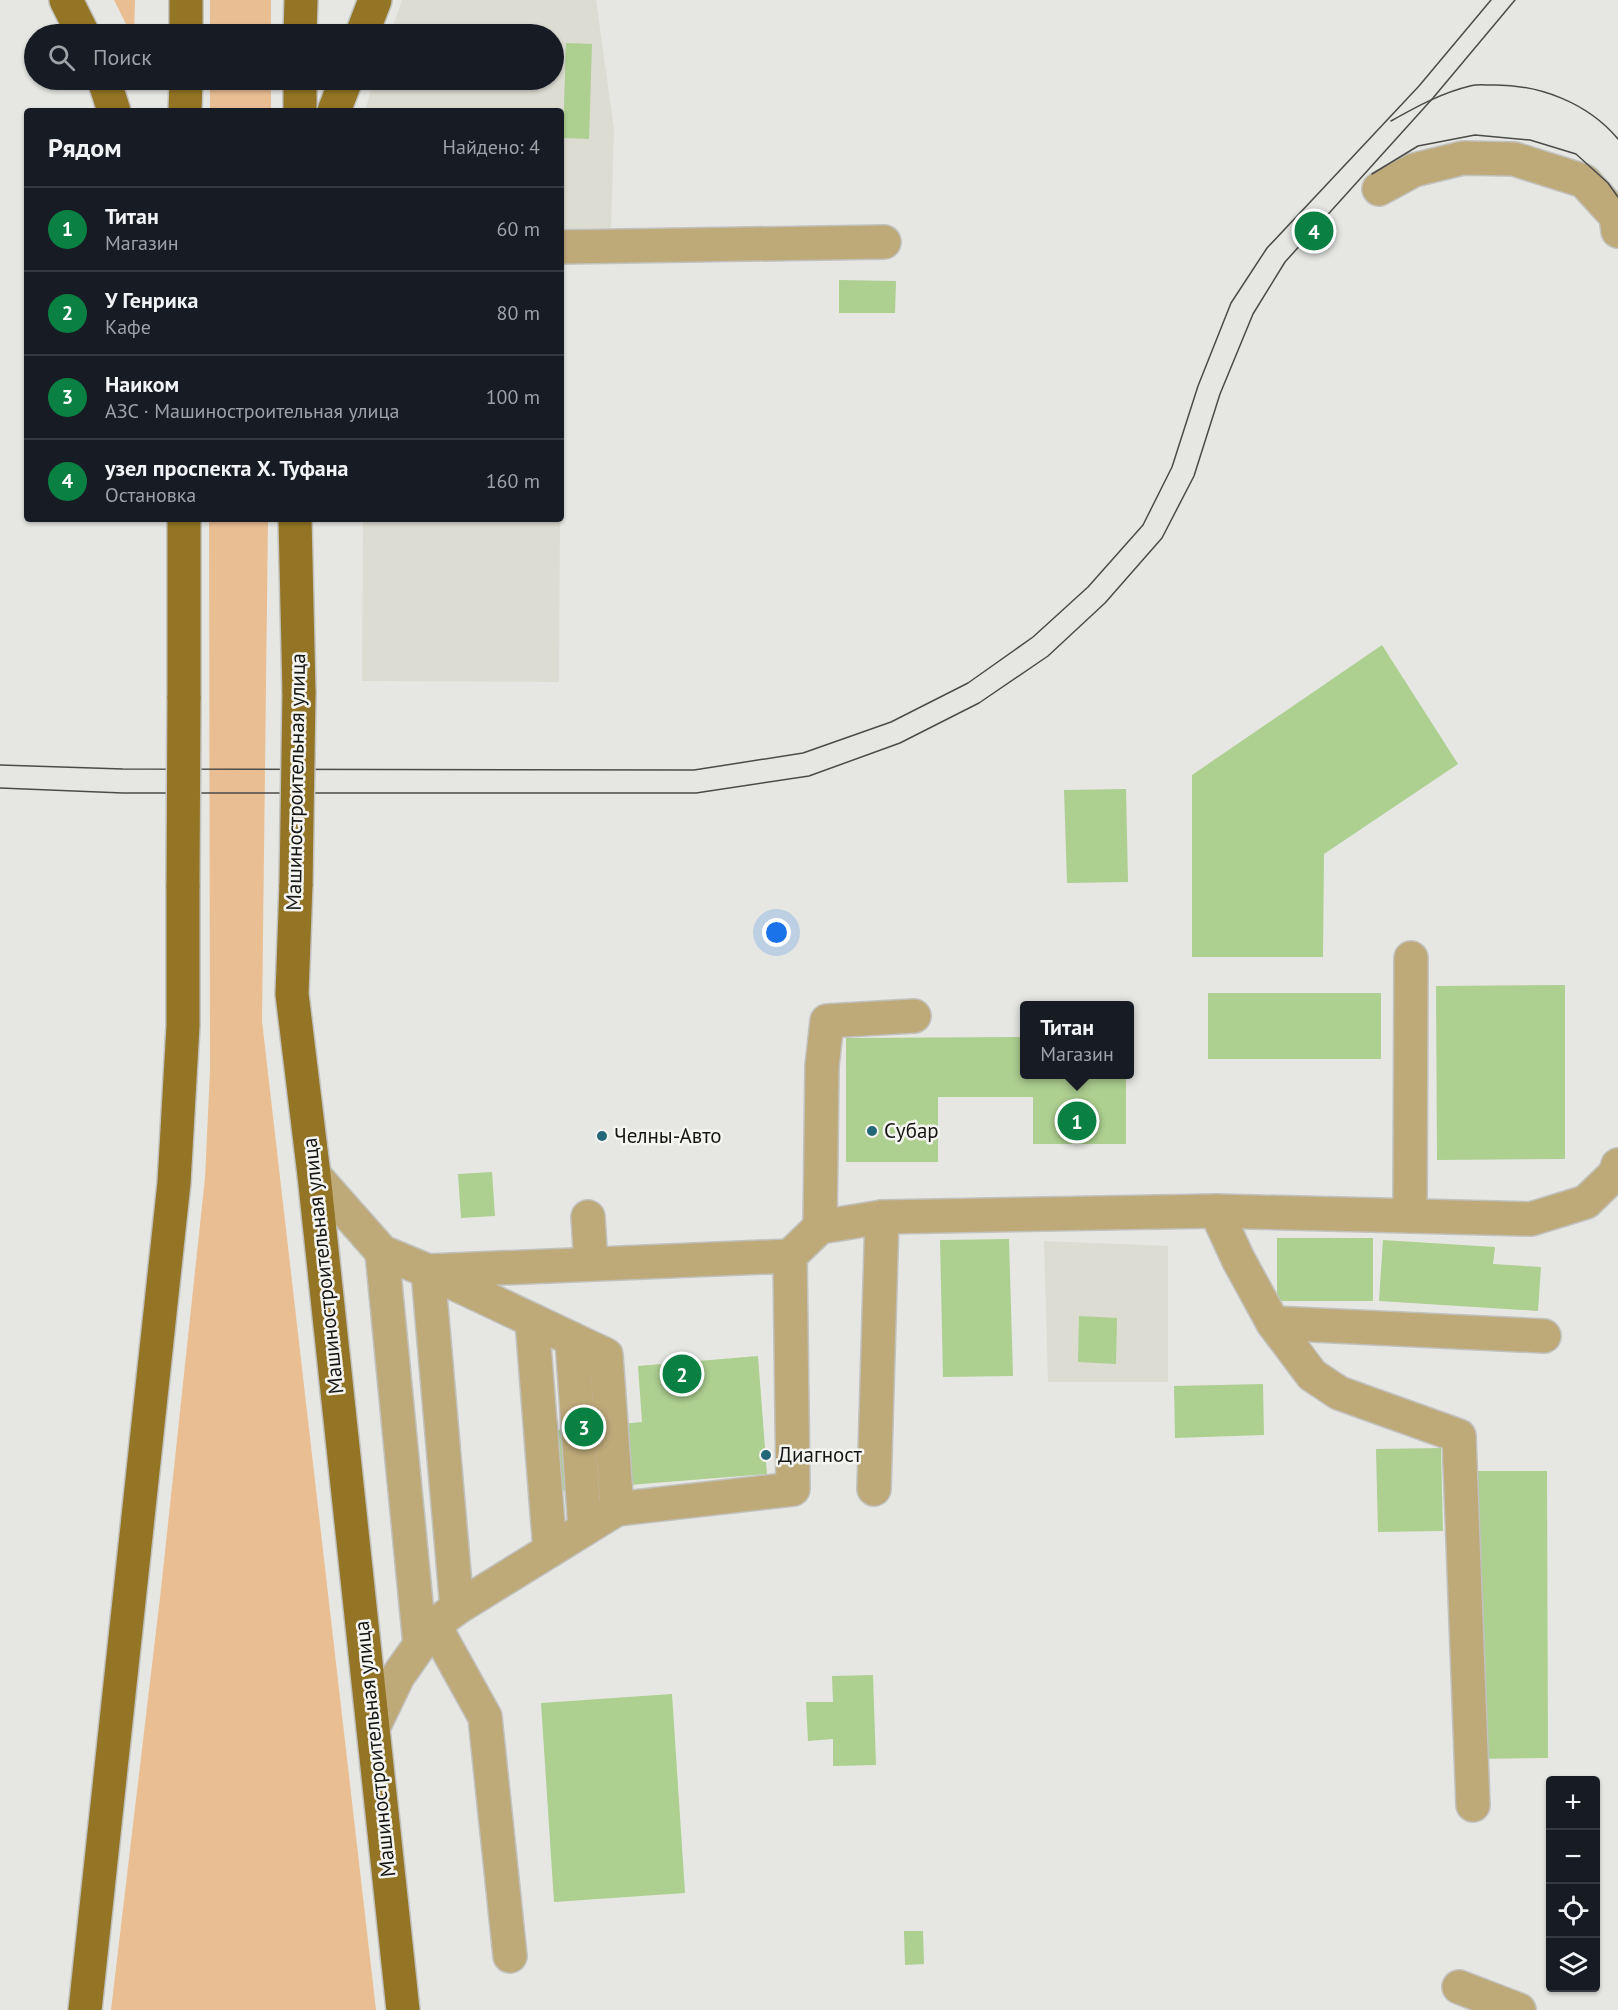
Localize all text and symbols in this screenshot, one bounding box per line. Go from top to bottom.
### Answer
search box [24,24,564,90]
icon: search [45,41,78,74]
text: Поиск [93,43,152,71]
text: Рядом [48,131,122,164]
text: Найдено: 4 [443,134,540,160]
text: Титан [105,202,159,230]
pin: 4 [1294,208,1334,254]
text: 1 [62,216,73,242]
text: 60 m [497,216,540,242]
text: Магазин [105,230,179,256]
text: У Генрика [105,286,198,314]
text: 2 [62,300,73,326]
text: 80 m [497,300,540,326]
text: Кафе [105,314,151,340]
text: Наиком [105,370,179,398]
text: 3 [62,384,73,410]
text: 100 m [486,384,540,410]
text: АЗС · Машиностроительная улица [105,398,399,424]
text: узел проспекта Х. Туфана [105,454,349,482]
text: 4 [62,468,73,494]
text: 160 m [486,468,540,494]
text: Остановка [105,482,196,508]
street label: Машиностроительная улица [280,653,311,911]
your location [762,918,791,947]
popup [1020,1001,1134,1079]
text: Титан [1040,1013,1094,1041]
text: Магазин [1040,1041,1114,1067]
pin: 1 [1058,1098,1096,1144]
place label: Субар [884,1117,939,1144]
place label: Челны-Авто [614,1122,721,1149]
marker: Субар [865,1124,879,1138]
marker: Челны-Авто [595,1129,609,1143]
street label: Машиностроительная улица [296,1137,349,1395]
pin: 2 [662,1352,702,1396]
pin: 3 [564,1404,604,1450]
place label: Диагност [778,1441,862,1468]
marker: Диагност [759,1448,773,1462]
street label: Машиностроительная улица [348,1620,401,1878]
map controls [1546,1776,1600,1992]
button: + [1546,1776,1600,1830]
button: − [1546,1830,1600,1884]
button: locate [1546,1884,1600,1938]
button: layers [1546,1938,1600,1992]

